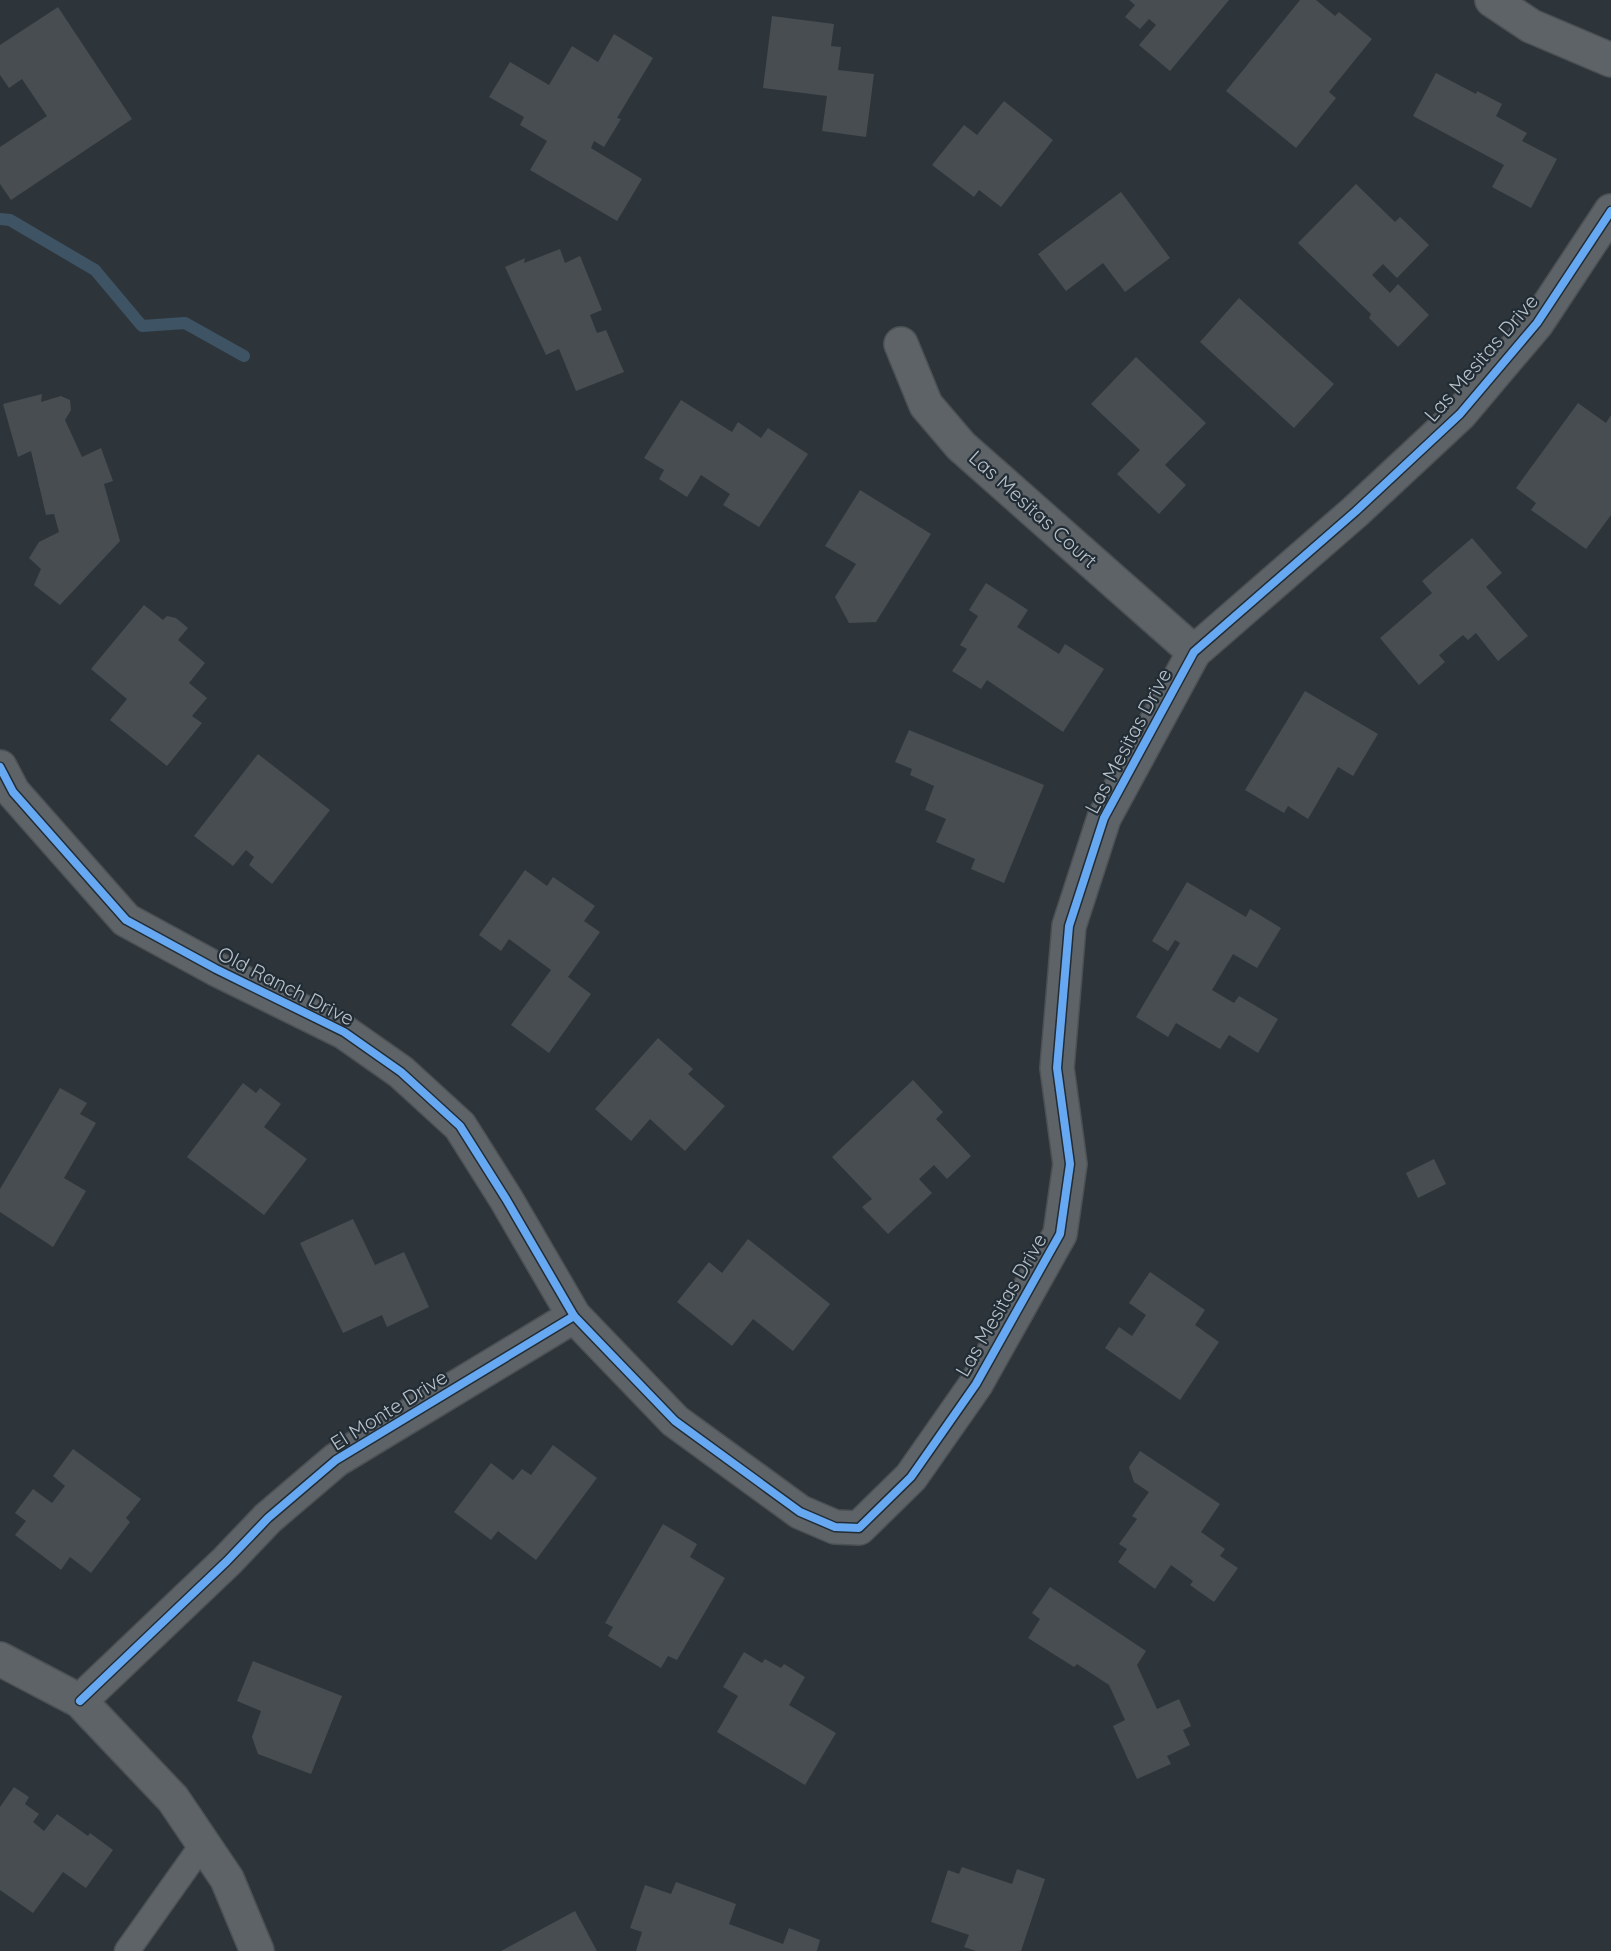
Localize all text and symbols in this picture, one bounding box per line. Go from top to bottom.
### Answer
street label: Las Mesitas Drive [1418,289,1543,427]
street label: Las Mesitas Court [964,445,1103,573]
street label: Las Mesitas Drive [1079,664,1176,818]
street label: Old Ranch Drive [214,940,359,1031]
street label: Las Mesitas Drive [949,1229,1052,1381]
street label: El Monte Drive [326,1364,452,1455]

